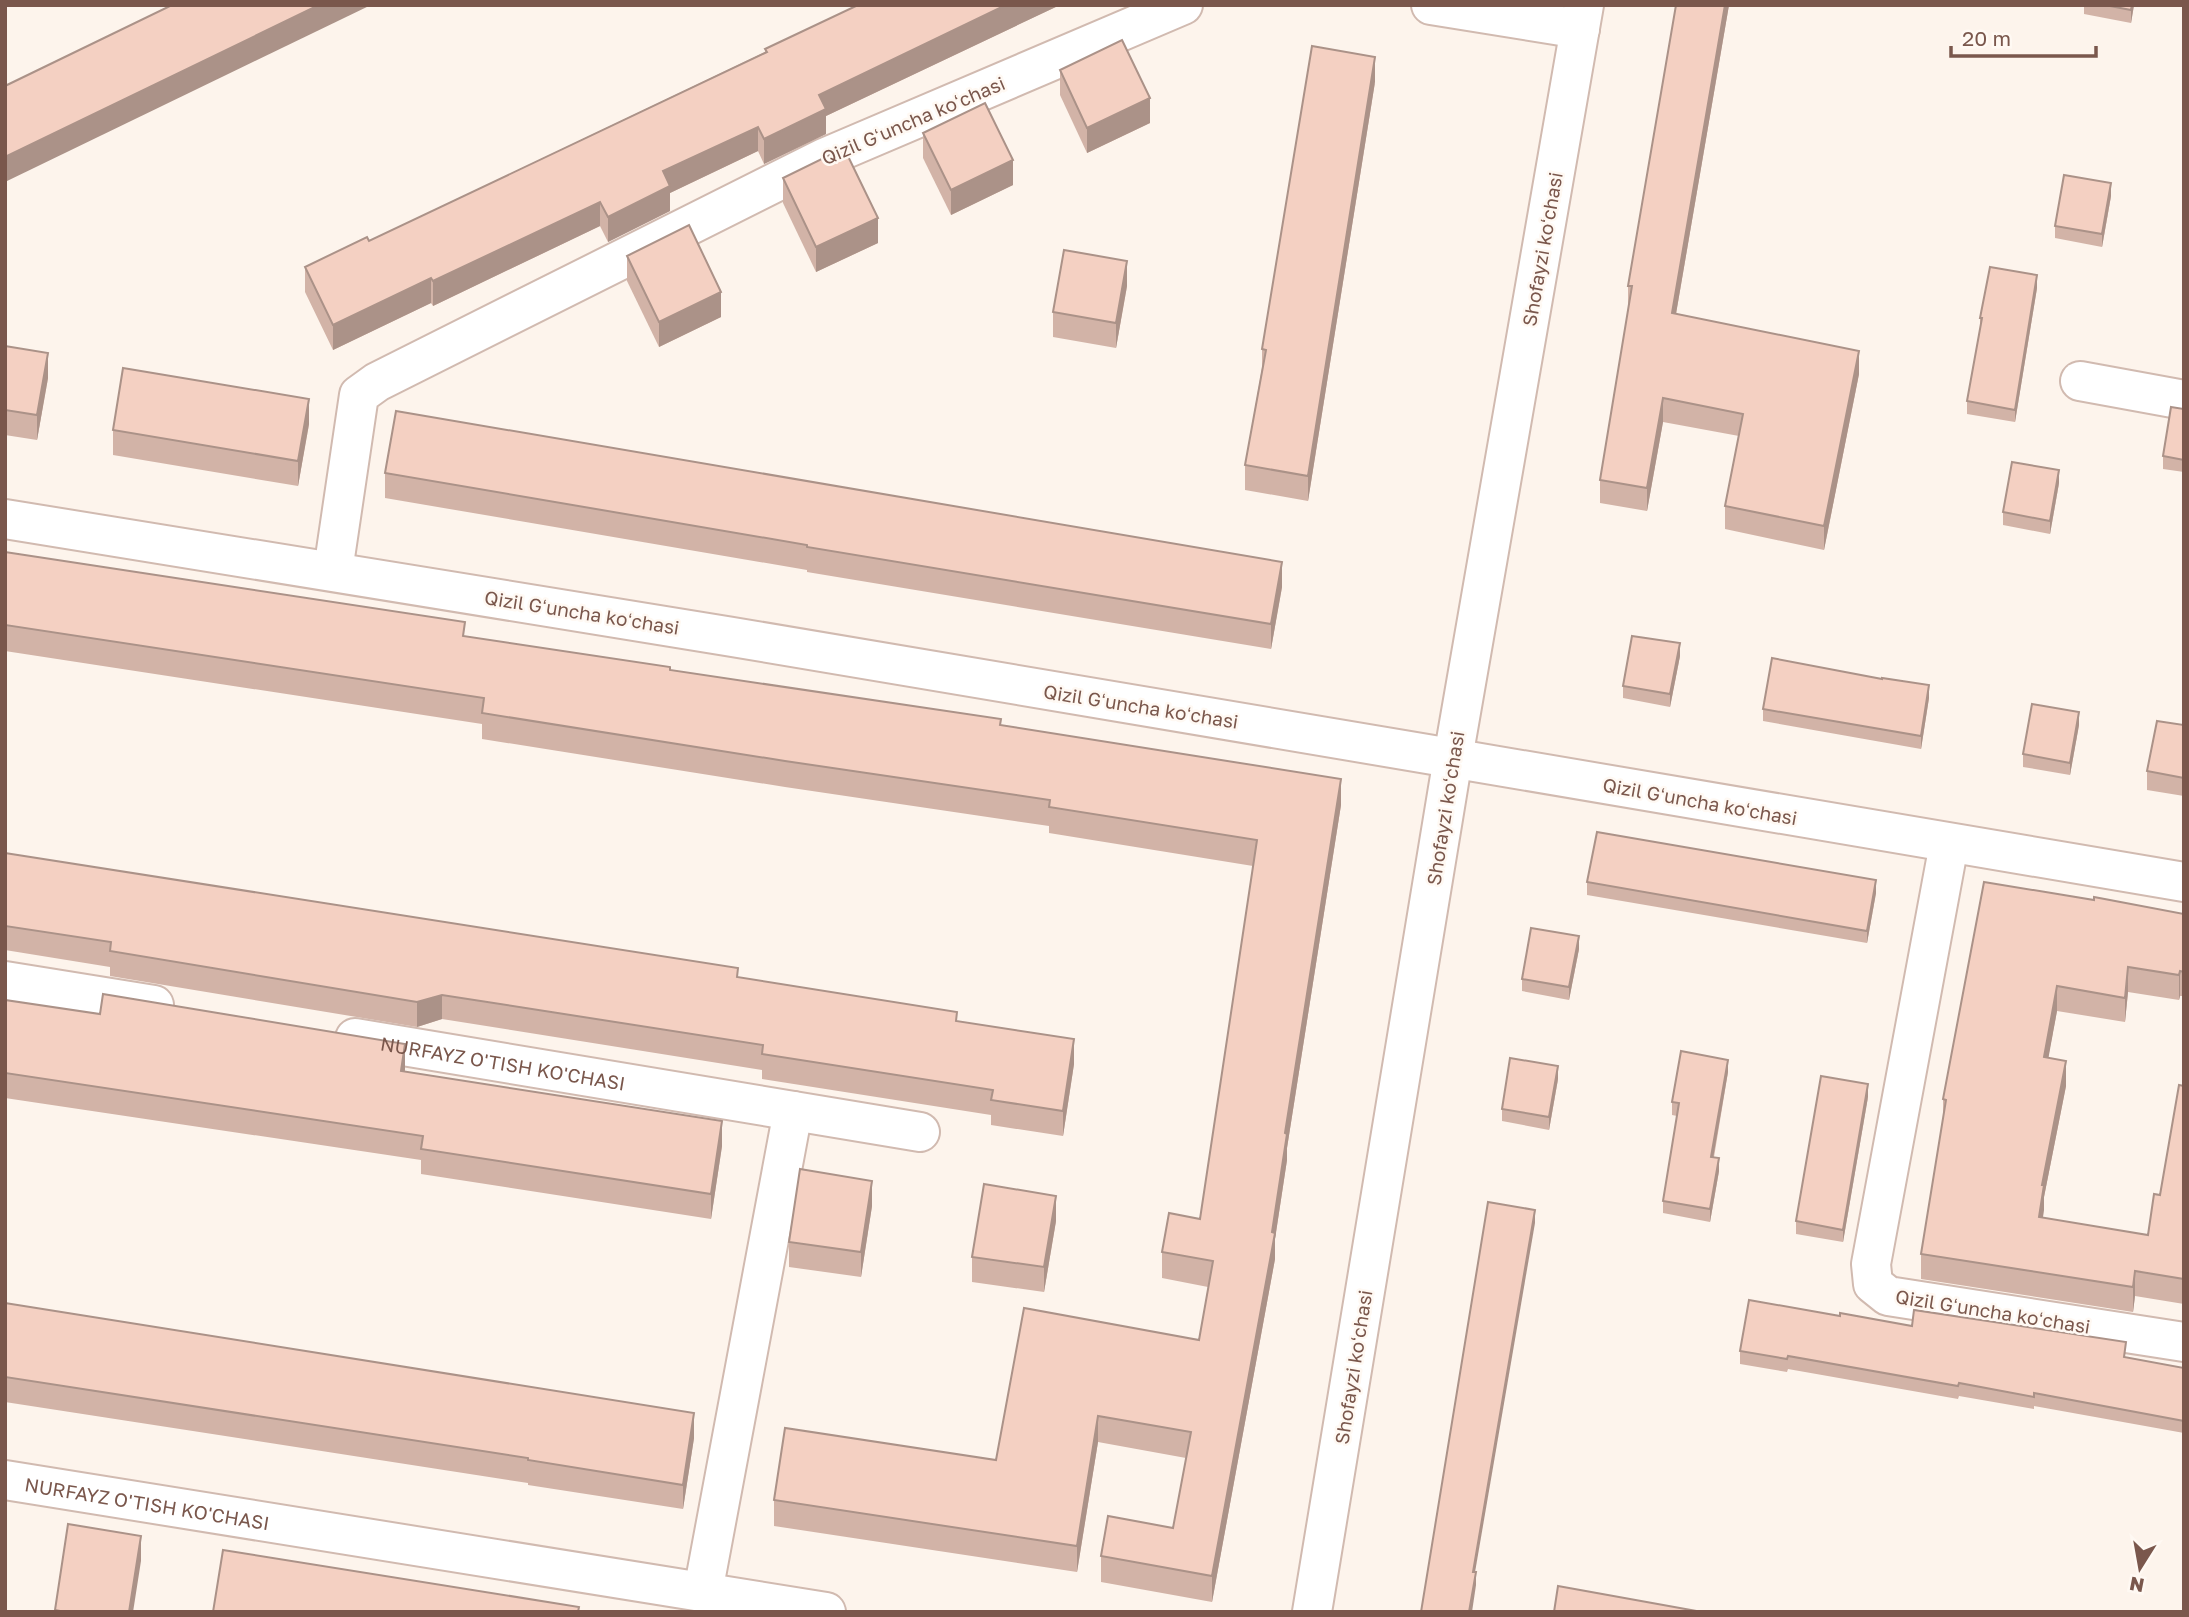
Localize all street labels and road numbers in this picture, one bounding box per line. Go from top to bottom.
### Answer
street label: Qizil Gʻuncha koʻchasi [818,71,1008,169]
street label: Shofayzi koʻchasi [1517,170,1567,328]
street label: Qizil Gʻuncha koʻchasi [483,585,681,639]
street label: Qizil Gʻuncha koʻchasi [1042,679,1240,733]
street label: Shofayzi koʻchasi [1421,729,1469,887]
street label: Qizil Gʻuncha koʻchasi [1601,773,1799,829]
street label: NURFAYZ O'TISH KO'CHASI [379,1031,627,1094]
street label: Qizil Gʻuncha koʻchasi [1894,1284,2092,1338]
street label: Shofayzi koʻchasi [1329,1288,1377,1446]
street label: NURFAYZ O'TISH KO'CHASI [23,1472,271,1534]

